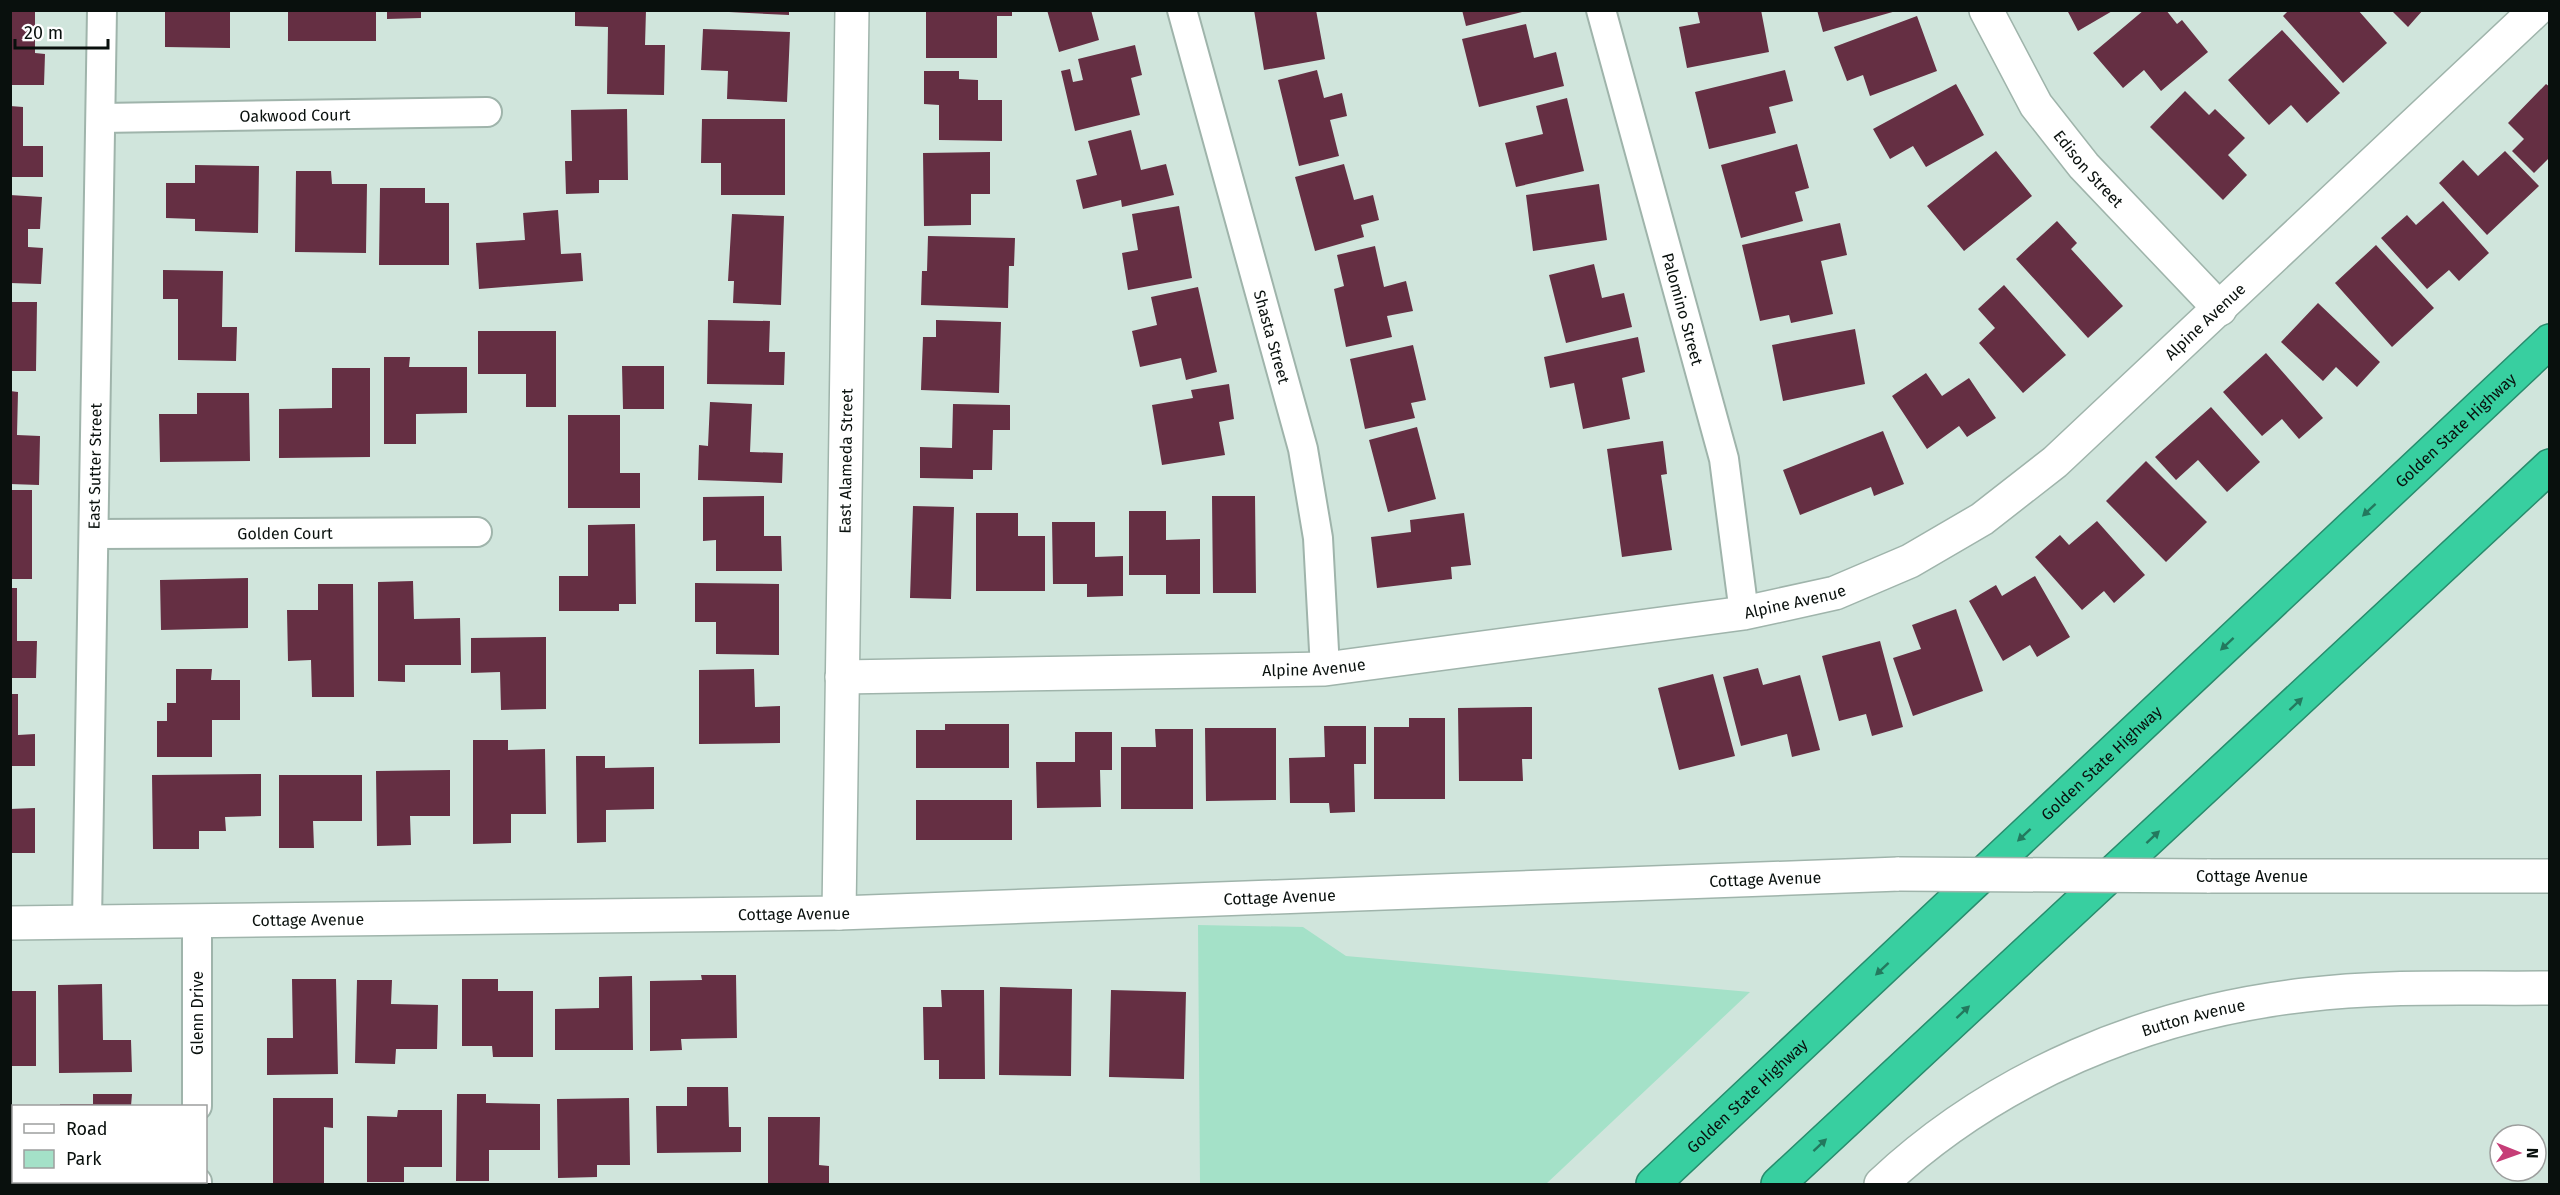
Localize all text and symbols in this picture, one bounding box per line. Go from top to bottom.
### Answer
scale bar [15,12,108,50]
text: 20 m [24,22,63,44]
street label: Oakwood Court [239,105,351,126]
street label: Edison Street [2049,127,2127,212]
street label: Palomino Street [1658,251,1707,368]
street label: Alpine Avenue [2161,279,2249,364]
street label: Shasta Street [1250,288,1294,386]
street label: Golden State Highway [2391,369,2520,492]
street label: East Alameda Street [835,388,857,534]
street label: East Sutter Street [84,402,106,529]
one-way arrow [2362,503,2376,517]
street label: Golden Court [237,524,333,543]
street label: Alpine Avenue [1743,581,1849,623]
one-way arrow [2220,637,2235,650]
street label: Alpine Avenue [1262,655,1367,680]
one-way arrow [2288,697,2303,711]
street label: Golden State Highway [2037,702,2166,824]
one-way arrow [2017,828,2032,841]
one-way arrow [2145,830,2159,844]
street label: Cottage Avenue [2196,867,2308,886]
street label: Cottage Avenue [1709,868,1822,891]
street label: Cottage Avenue [1223,886,1336,909]
street label: Cottage Avenue [738,904,850,924]
street label: Cottage Avenue [252,910,364,930]
one-way arrow [1875,962,1890,975]
street label: Glenn Drive [188,971,207,1055]
street label: Button Avenue [2139,995,2247,1040]
one-way arrow [1956,1005,1971,1019]
street label: Golden State Highway [1683,1035,1812,1157]
legend [12,1105,207,1183]
text: Road [66,1118,108,1140]
north arrow [2488,1123,2548,1183]
one-way arrow [1813,1138,1828,1152]
text: Park [66,1148,102,1170]
text: N [2523,1148,2542,1159]

